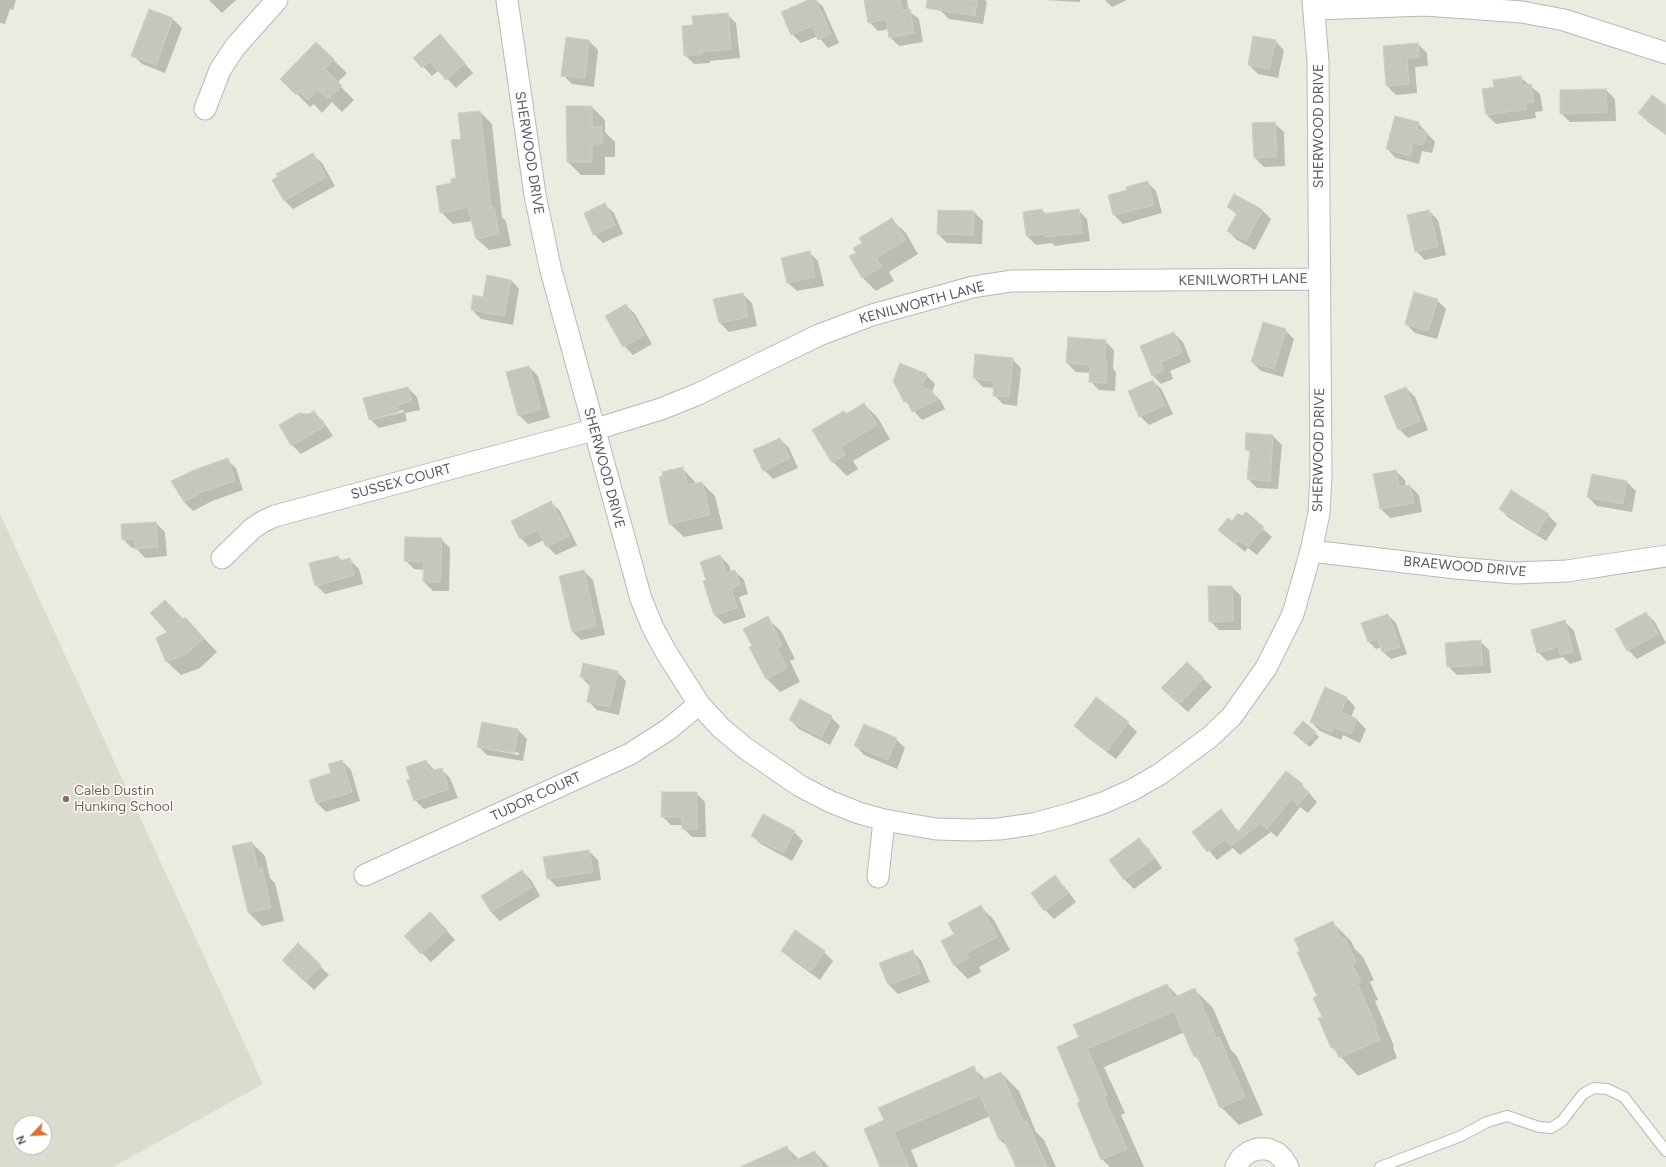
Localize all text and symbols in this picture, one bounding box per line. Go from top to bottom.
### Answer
street label: SHERWOOD DRIVE [1311,64,1327,188]
street label: SHERWOOD DRIVE [511,90,547,216]
street label: KENILWORTH LANE [1178,270,1308,290]
street label: KENILWORTH LANE [857,278,987,328]
street label: SHERWOOD DRIVE [1310,388,1328,512]
street label: SHERWOOD DRIVE [580,406,628,530]
street label: SUSSEX COURT [349,461,453,503]
street label: BRAEWOOD DRIVE [1403,553,1527,581]
street label: TUDOR COURT [488,769,584,825]
place label: Caleb Dustin Hunking School [74,783,173,816]
marker: Caleb Dustin Hunking School [61,794,71,804]
north arrow [12,1115,52,1155]
text: N [14,1133,29,1146]

